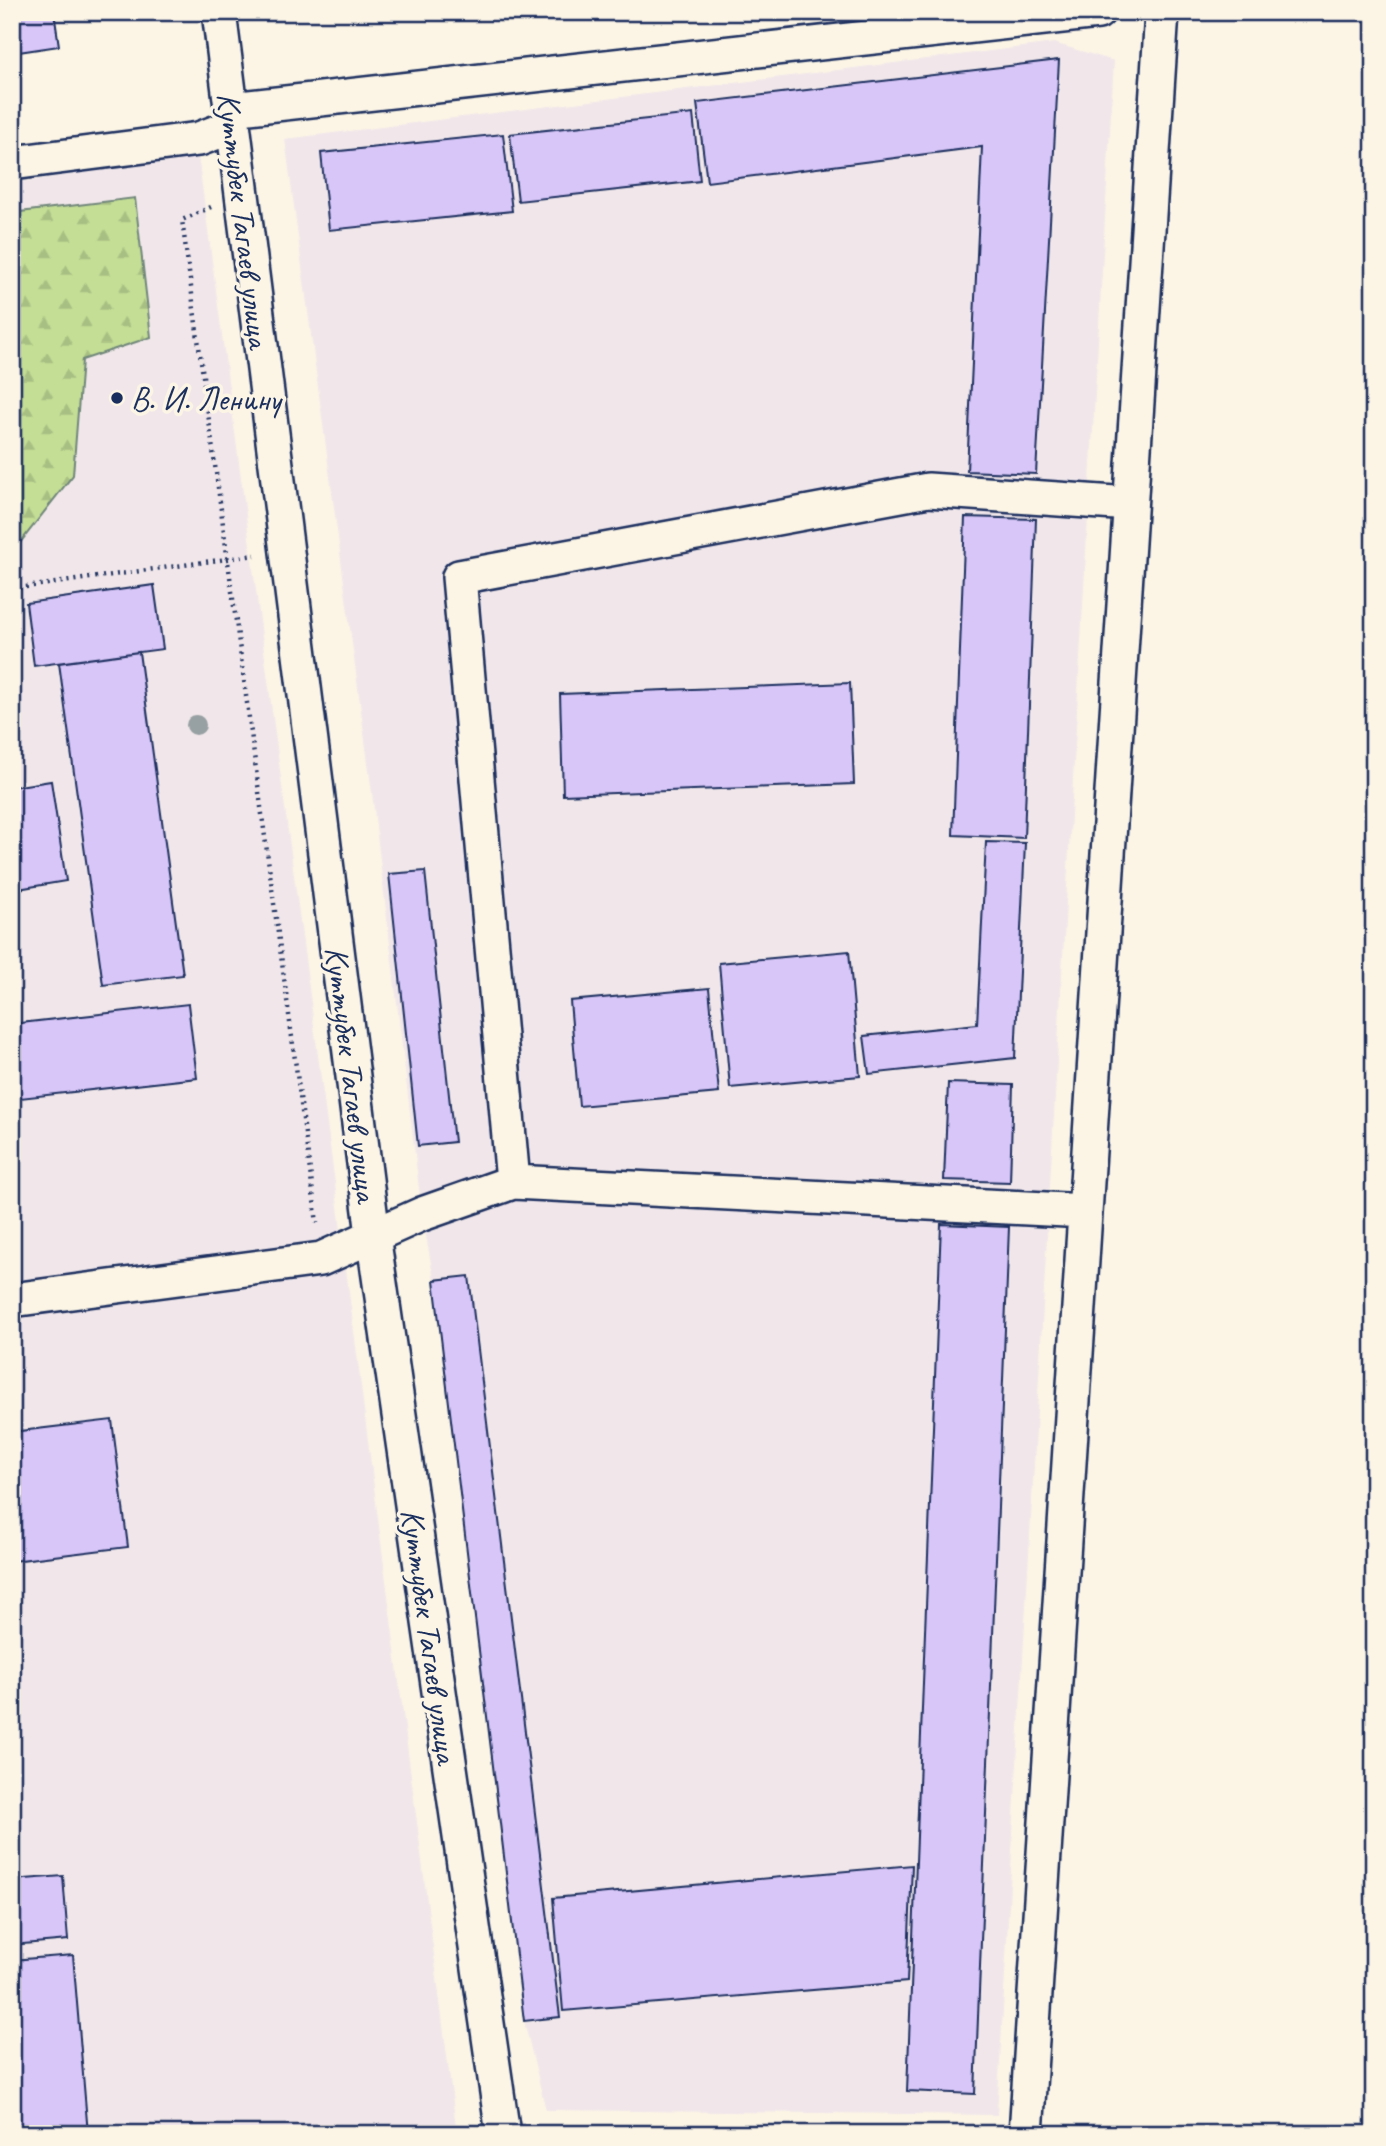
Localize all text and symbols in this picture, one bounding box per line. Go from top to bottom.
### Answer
street label: Куттубек Тагаев улица [208,90,281,352]
place label: В. И. Ленину [131,378,283,420]
marker: В. И. Ленину [109,390,125,406]
street label: Куттубек Тагаев улица [316,944,389,1206]
street label: Куттубек Тагаев улица [391,1506,469,1769]

